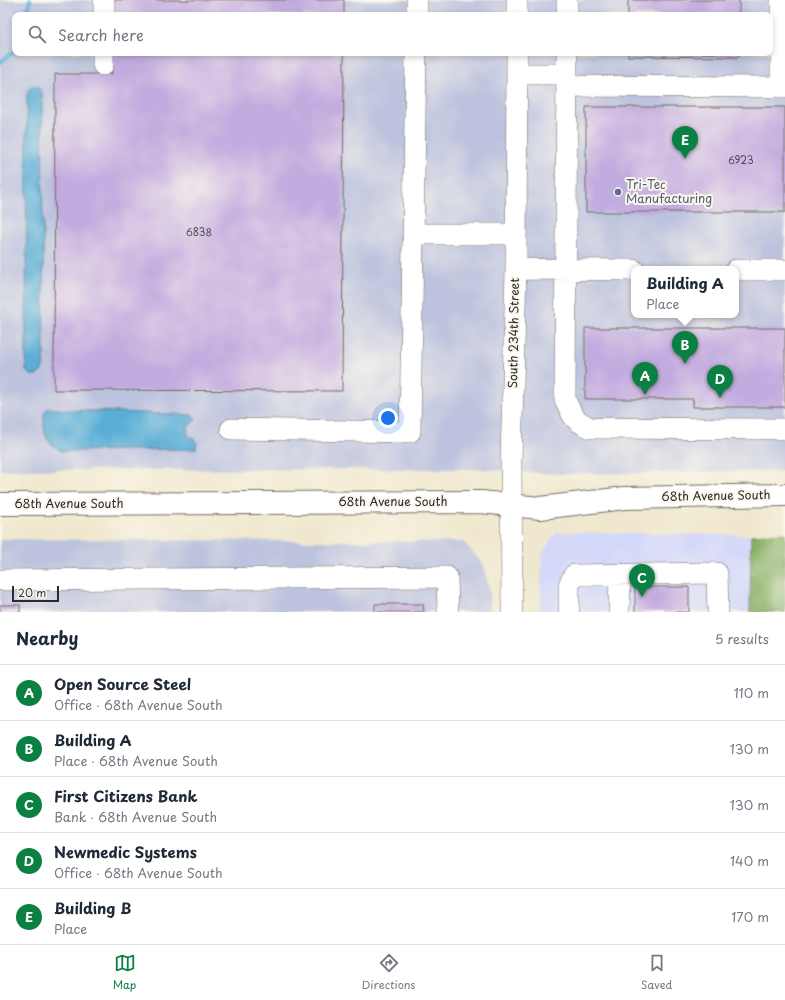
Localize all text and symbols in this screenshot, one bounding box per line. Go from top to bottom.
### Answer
search box [12,12,773,56]
icon: search [26,23,48,45]
text: Search here [58,23,144,46]
pin: E [672,126,698,159]
house number: 6923 [728,152,754,167]
place label: Tri-Tec Manufacturing [626,175,712,207]
marker: Tri-Tec Manufacturing [613,187,623,197]
house number: 6838 [186,224,212,239]
popup [631,266,739,318]
text: Building A [646,271,724,294]
street label: South 234th Street [503,277,523,388]
text: Place [646,294,679,313]
pin: B [672,331,698,364]
pin: A [632,362,658,395]
pin: D [707,365,733,398]
your location [378,408,398,428]
street label: 68th Avenue South [661,485,771,505]
street label: 68th Avenue South [339,492,448,510]
street label: 68th Avenue South [15,494,124,512]
pin: C [629,564,655,597]
scale bar [12,584,59,603]
text: 20 m [18,584,46,601]
text: Nearby [16,625,78,651]
text: 5 results [715,629,769,648]
text: Open Source Steel [54,672,191,695]
text: A [24,683,34,702]
text: 110 m [734,683,769,702]
text: Office · 68th Avenue South [54,695,223,714]
text: Building A [54,728,132,751]
text: B [25,739,33,758]
text: 130 m [730,739,769,758]
text: Place · 68th Avenue South [54,751,218,770]
text: First Citizens Bank [54,784,198,807]
text: C [24,795,34,814]
text: 130 m [730,795,769,814]
text: Bank · 68th Avenue South [54,807,217,826]
text: Newmedic Systems [54,840,197,863]
text: D [24,851,34,870]
text: 140 m [730,851,769,870]
text: Office · 68th Avenue South [54,863,223,882]
text: Building B [54,896,132,919]
text: E [25,907,33,926]
text: 170 m [731,907,769,926]
text: Place [54,919,87,938]
tab: Map [113,952,136,993]
tab: Directions [362,952,415,993]
tab: Saved [641,952,672,993]

